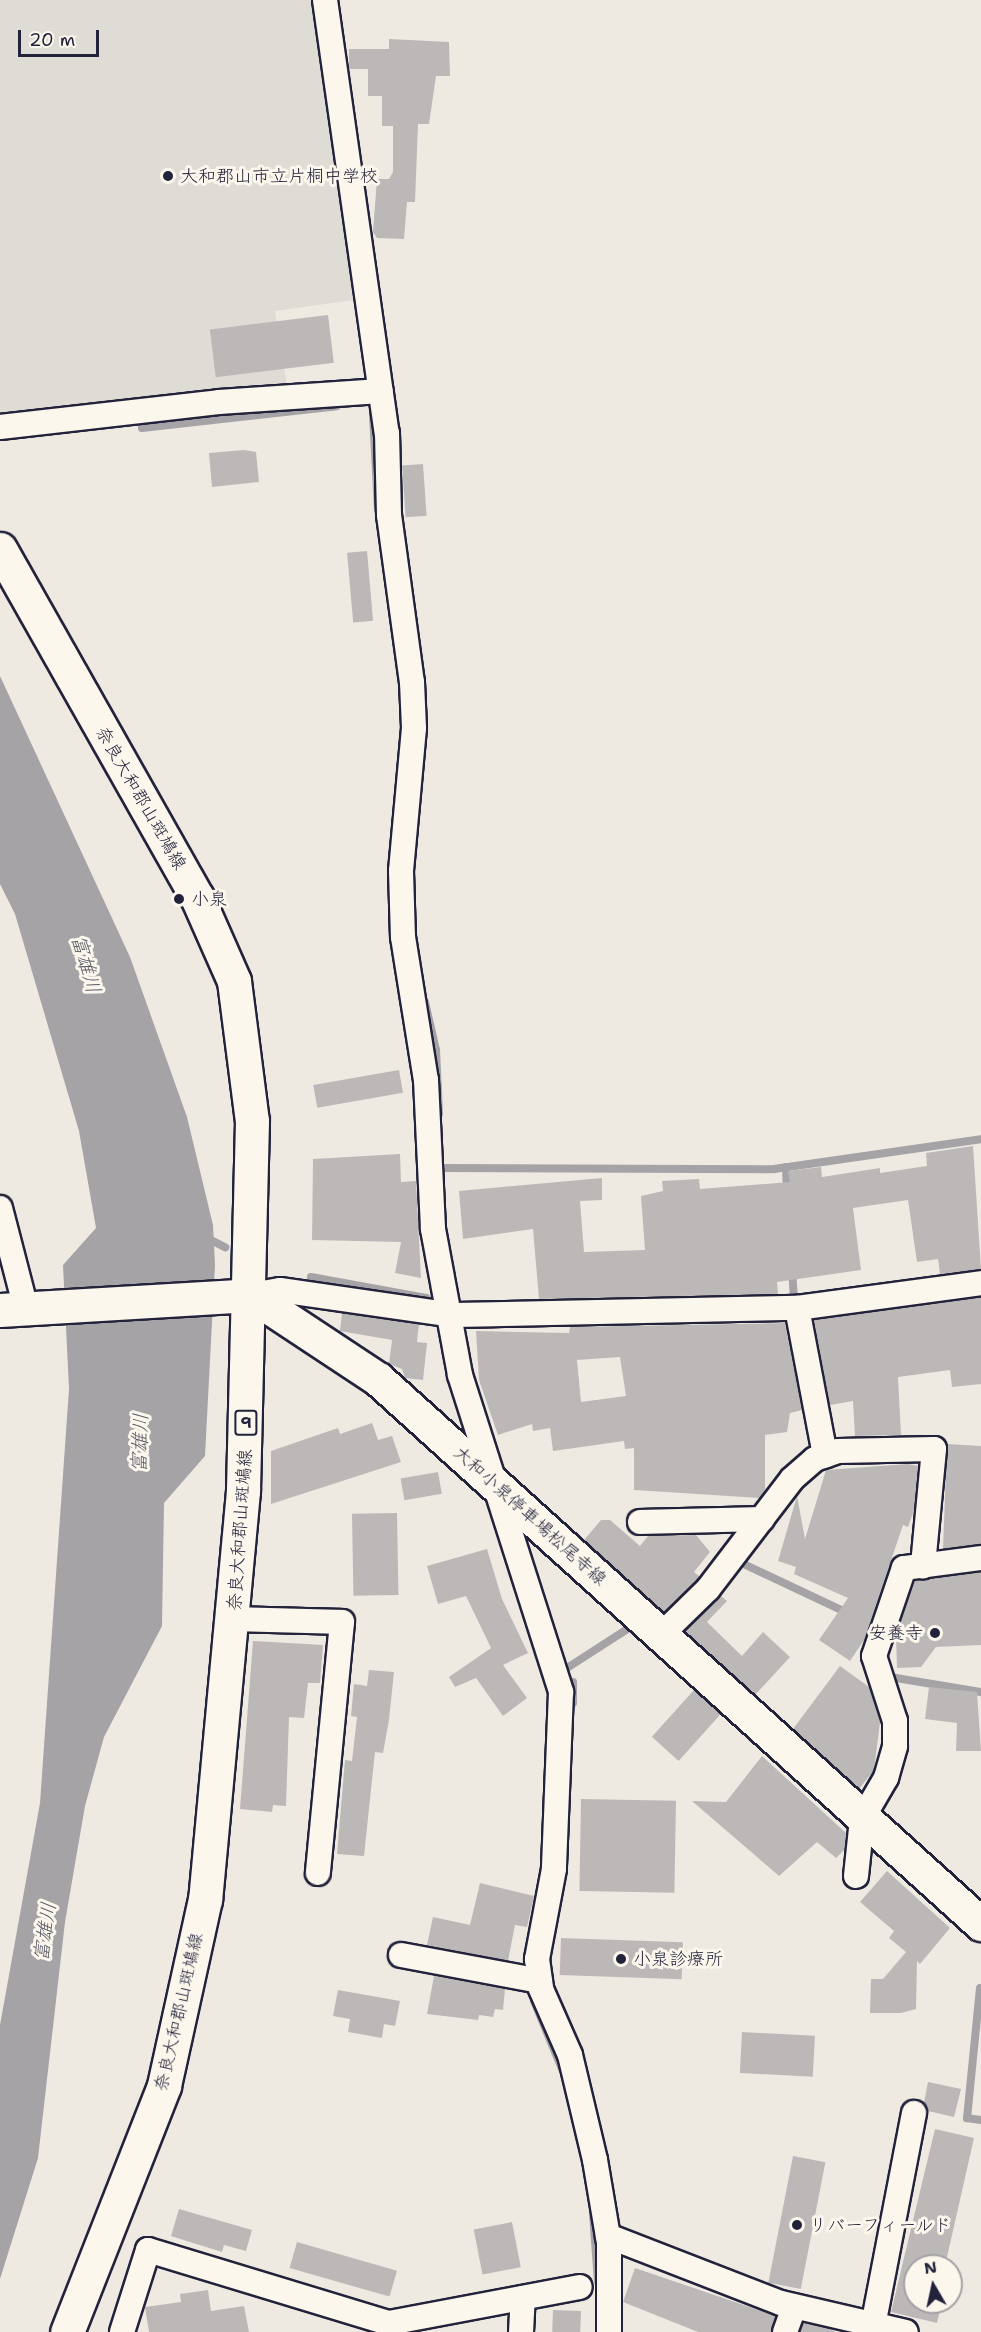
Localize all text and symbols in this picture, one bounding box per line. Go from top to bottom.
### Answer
scale bar [21,18,102,56]
text: 20 m [29,28,75,52]
place label: 大和郡山市立片桐中学校 [180,165,378,187]
marker: 大和郡山市立片桐中学校 [161,169,175,183]
street label: 奈良大和郡山斑鳩線 [91,722,191,874]
place label: 小泉 [191,888,227,910]
marker: 小泉 [172,892,186,906]
water label: 富雄川 [66,932,106,996]
road number: 9 [234,1410,258,1436]
water label: 富雄川 [127,1413,153,1473]
street label: 大和小泉停車場松尾寺線 [449,1442,611,1590]
street label: 奈良大和郡山斑鳩線 [224,1448,256,1612]
place label: 安養寺 [869,1622,923,1644]
marker: 安養寺 [928,1626,942,1640]
water label: 富雄川 [29,1901,61,1963]
street label: 奈良大和郡山斑鳩線 [150,1931,208,2093]
place label: 小泉診療所 [633,1948,723,1970]
marker: 小泉診療所 [614,1952,628,1966]
place label: リバーフィールド [809,2214,953,2236]
marker: リバーフィールド [790,2218,804,2232]
north arrow [903,2254,963,2314]
text: N [923,2256,938,2279]

